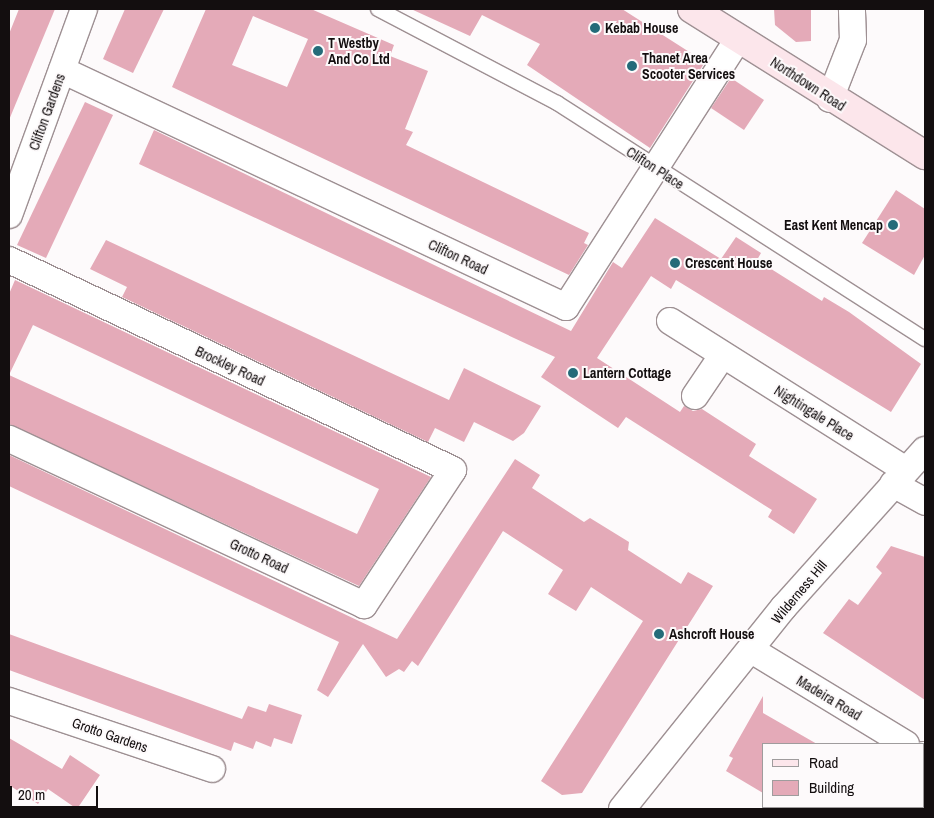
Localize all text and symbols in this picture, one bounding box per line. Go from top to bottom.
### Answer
place label: Kebab House [605,20,678,36]
marker: Kebab House [589,22,601,34]
place label: T Westby And Co Ltd [328,35,390,68]
marker: T Westby And Co Ltd [312,45,324,57]
place label: Thanet Area Scooter Services [642,50,735,82]
street label: Northdown Road [767,53,849,115]
marker: Thanet Area Scooter Services [626,60,638,72]
street label: Clifton Gardens [25,71,69,153]
street label: Clifton Place [623,143,687,193]
place label: East Kent Mencap [784,217,883,233]
marker: East Kent Mencap [887,219,899,231]
street label: Clifton Road [426,236,490,278]
place label: Crescent House [685,255,772,271]
marker: Crescent House [669,257,681,269]
street label: Brockley Road [193,343,267,389]
place label: Lantern Cottage [583,365,671,381]
marker: Lantern Cottage [567,367,579,379]
street label: Nightingale Place [771,382,857,444]
street label: Grotto Road [227,535,291,577]
street label: Wilderness Hill [768,557,830,627]
place label: Ashcroft House [669,626,754,642]
marker: Ashcroft House [653,628,665,640]
street label: Madeira Road [793,672,865,724]
street label: Grotto Gardens [70,714,150,756]
legend [762,743,924,808]
text: Road [809,752,838,773]
scale bar [12,776,100,808]
text: Building [809,777,854,798]
text: 20 m [18,784,45,805]

